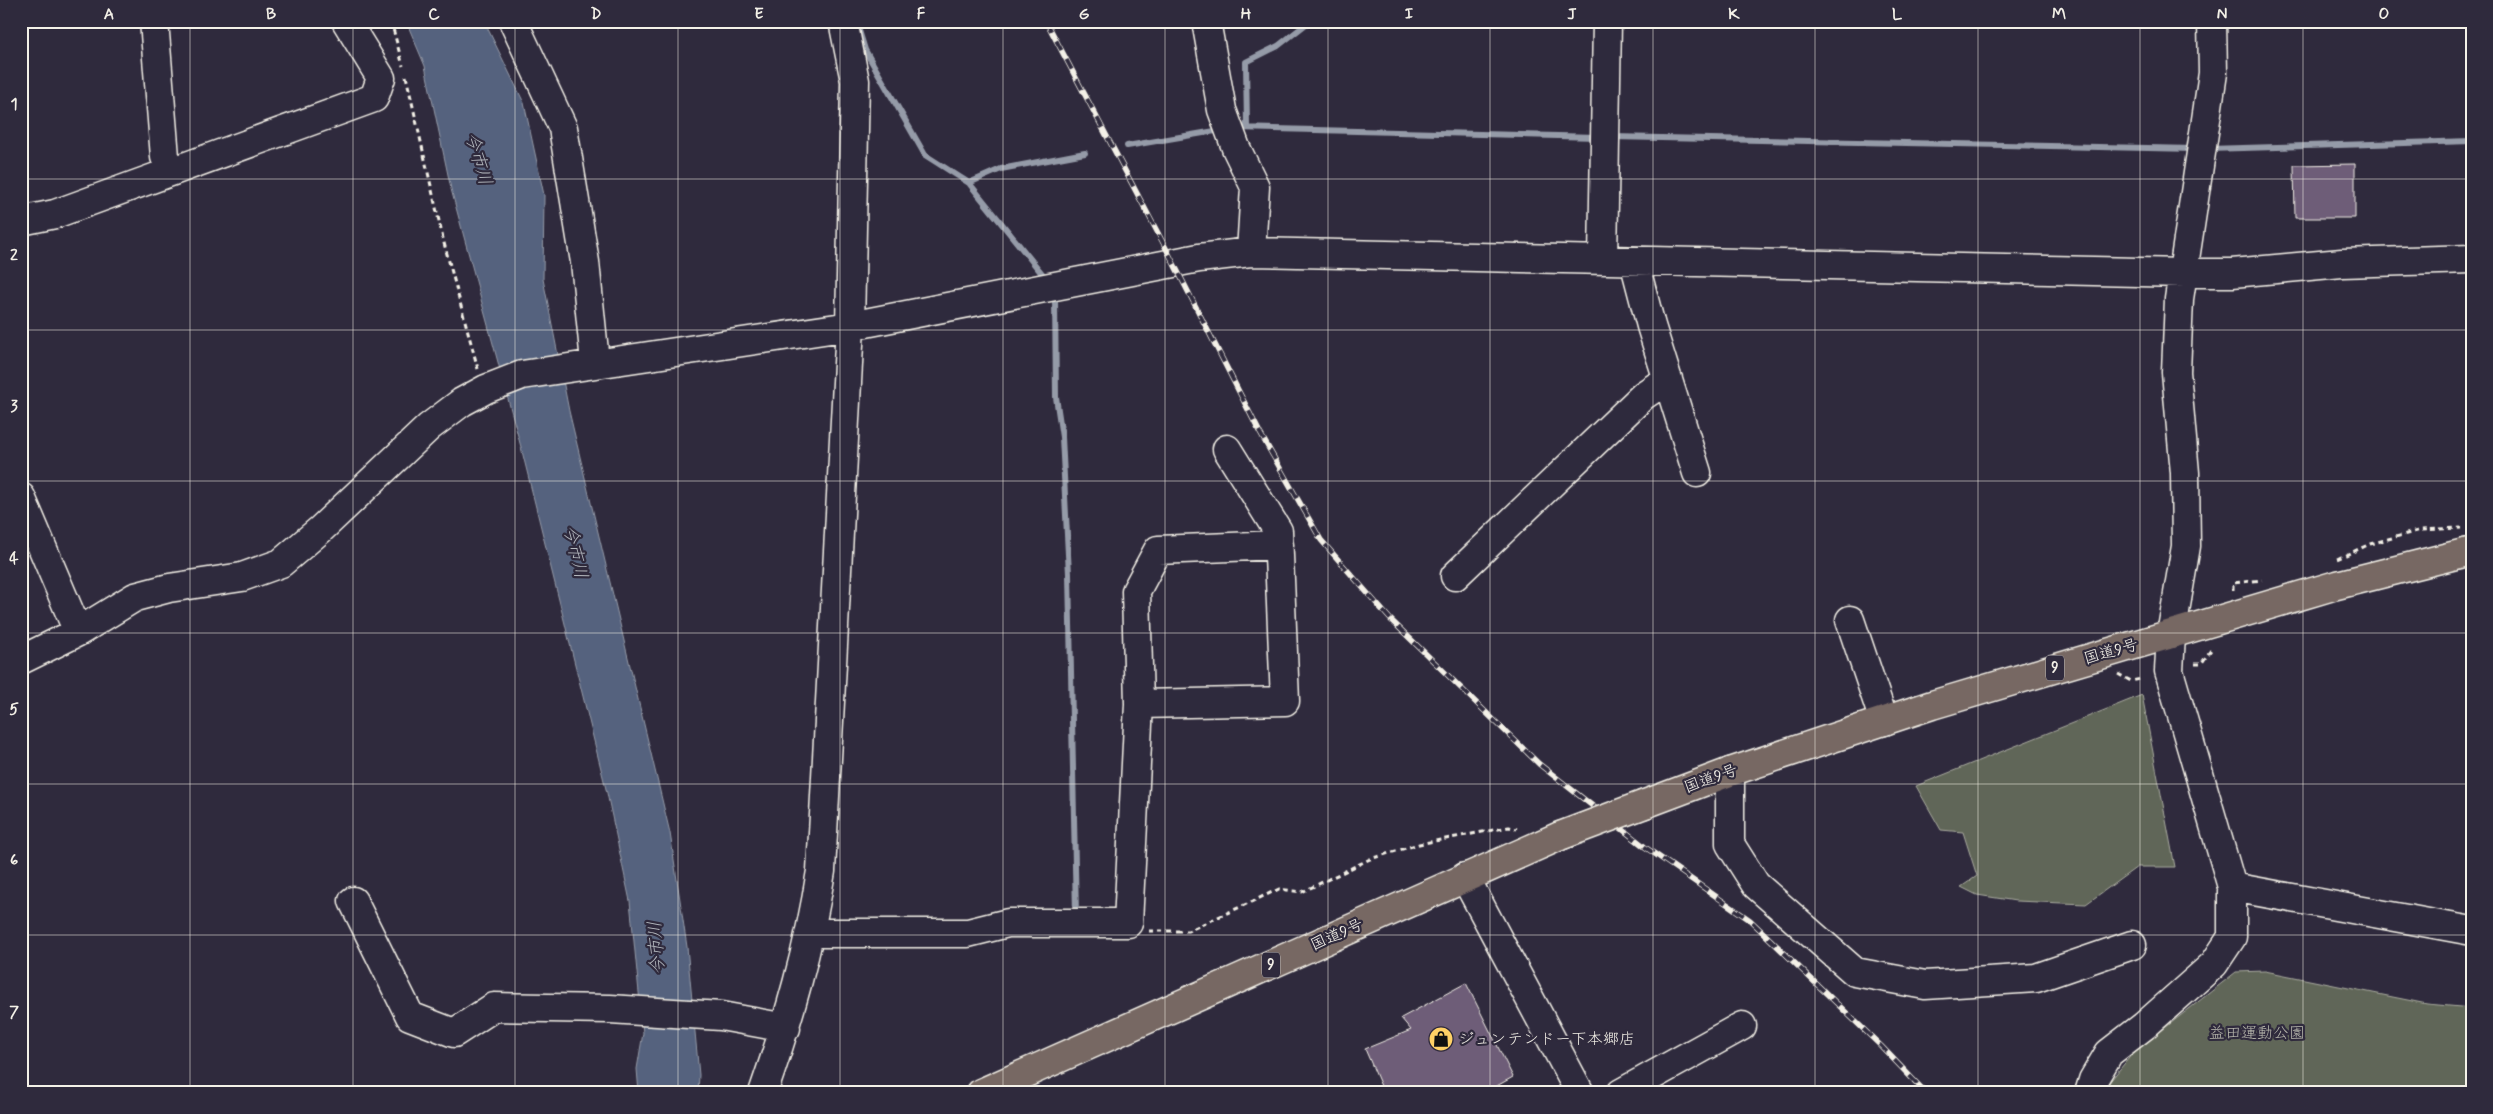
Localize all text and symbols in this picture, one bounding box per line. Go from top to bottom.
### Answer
text: A [104,4,114,25]
text: B [266,4,276,25]
text: C [428,4,440,25]
text: D [590,4,602,25]
text: E [754,4,764,25]
text: F [917,4,926,25]
text: G [1079,4,1090,25]
text: H [1241,4,1252,25]
text: I [1405,4,1414,25]
text: J [1567,4,1577,25]
text: K [1728,4,1740,25]
text: L [1892,4,1903,25]
text: M [2052,4,2066,25]
text: N [2217,4,2227,25]
text: O [2379,4,2390,25]
text: 1 [10,94,18,115]
water label: 今市川 [459,130,497,188]
text: 2 [10,245,18,266]
text: 3 [10,396,18,417]
water label: 今市川 [557,523,593,581]
text: 4 [9,548,19,569]
street label: 国道9号 [2081,634,2141,670]
road number: 9 [2046,656,2064,680]
text: 5 [9,699,19,720]
street label: 国道9号 [1681,760,1741,798]
text: 6 [10,850,18,871]
street label: 国道9号 [1307,914,1367,956]
water label: 今市川 [643,920,671,976]
road number: 9 [1262,952,1280,978]
text: 7 [9,1002,19,1023]
park label: 益田運動公園 [2209,1023,2305,1044]
shop icon: ジュンテンドー下本郷店 [1428,1026,1454,1052]
place label: ジュンテンドー下本郷店 [1458,1029,1635,1050]

